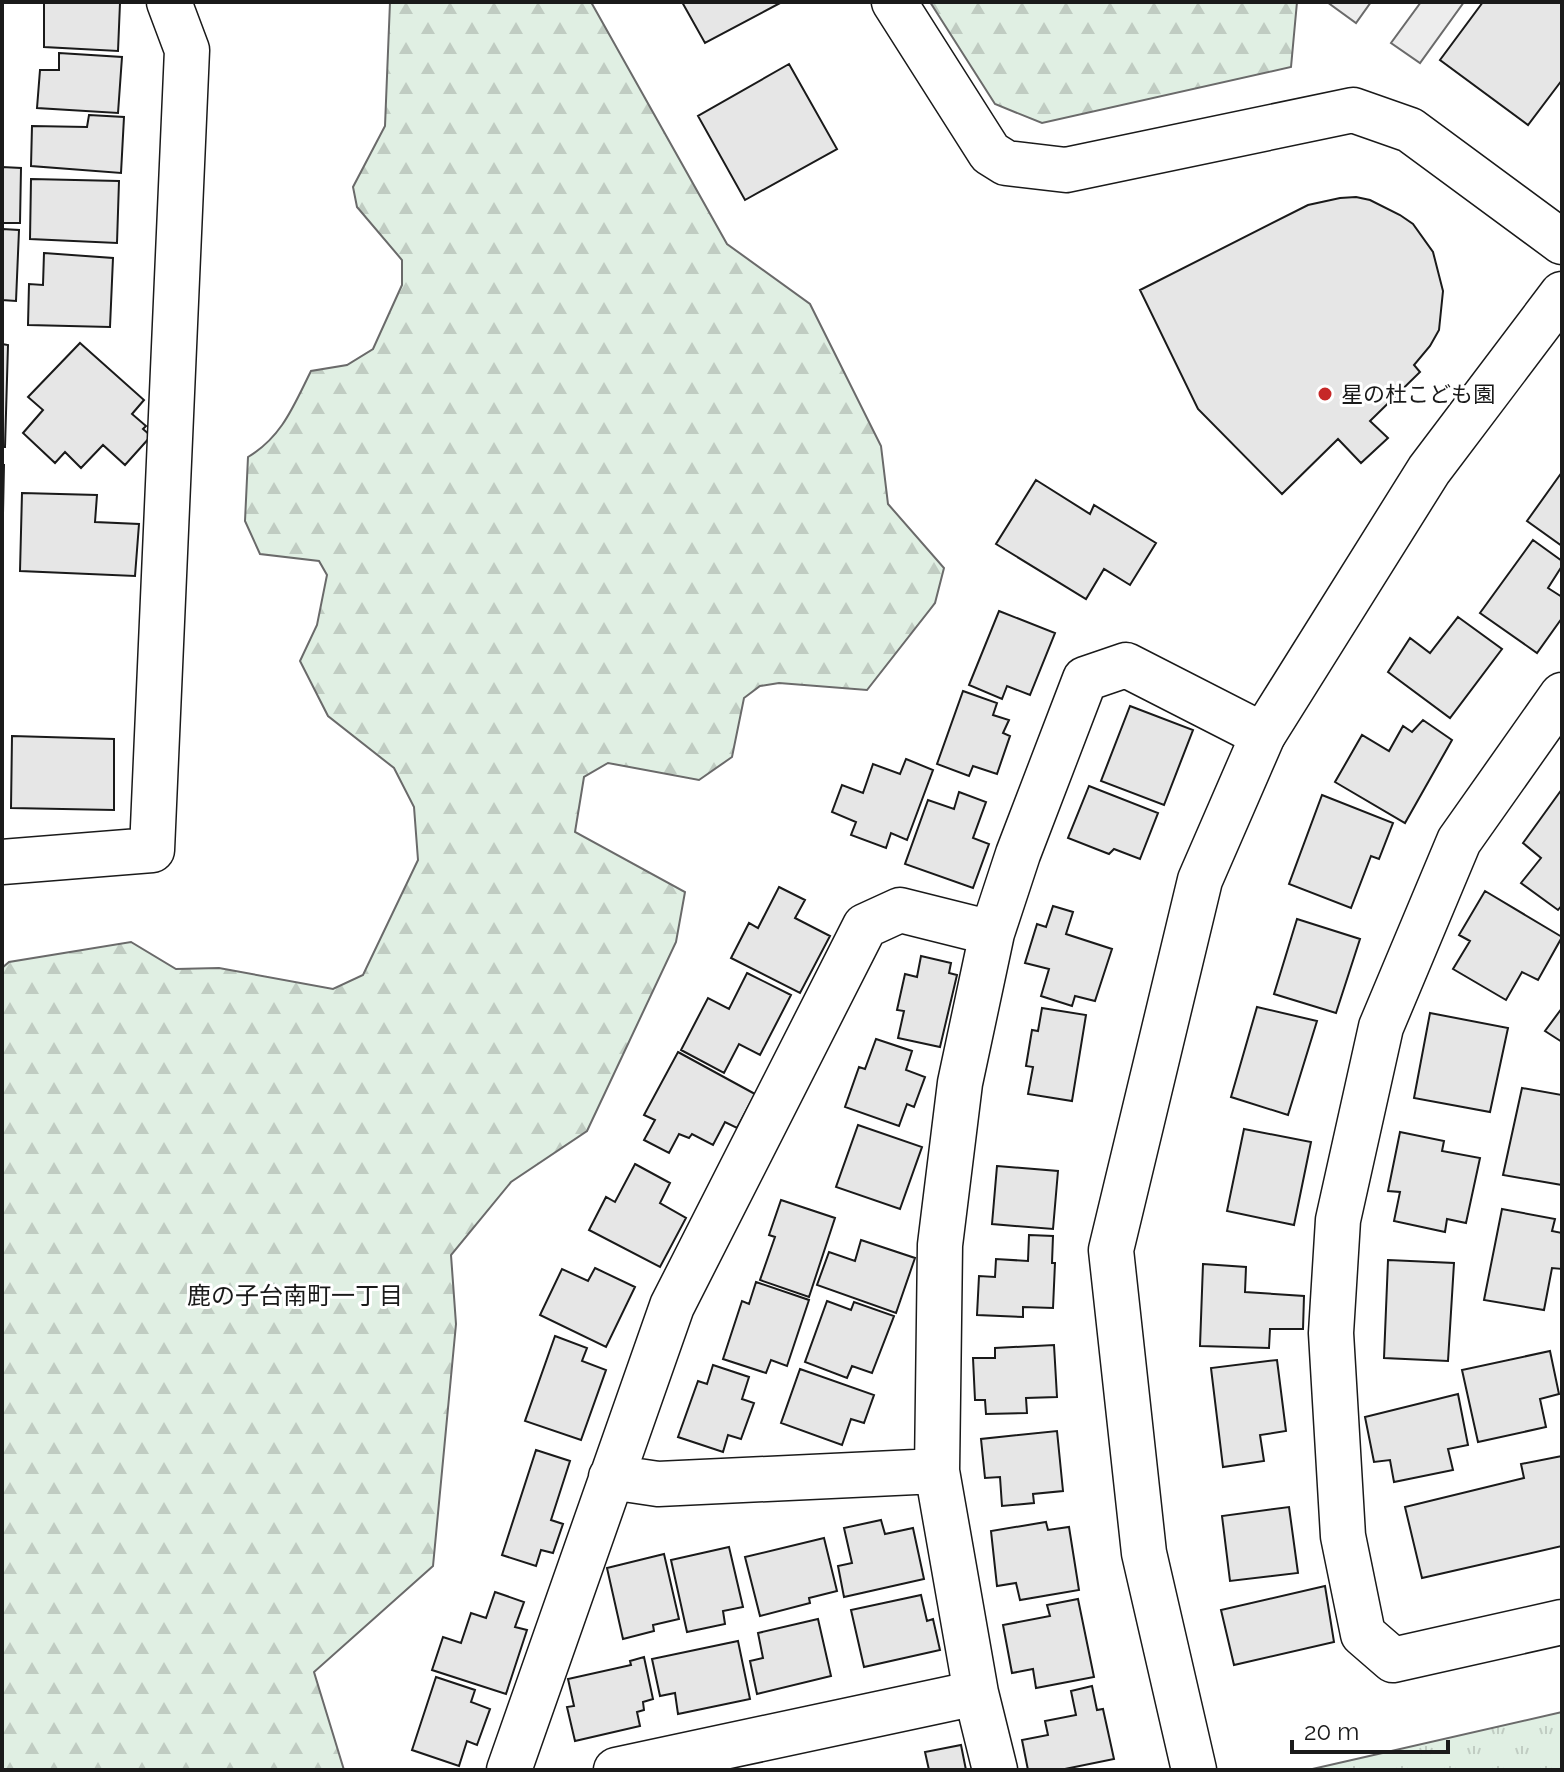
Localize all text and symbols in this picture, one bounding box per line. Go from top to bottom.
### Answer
place label: 星の杜こども園 [1341,381,1495,407]
marker: 星の杜こども園 [1316,385,1334,403]
district label: 鹿の子台南町一丁目 [187,1281,403,1310]
scale bar [1292,1704,1448,1754]
text: 20 m [1304,1717,1359,1746]

